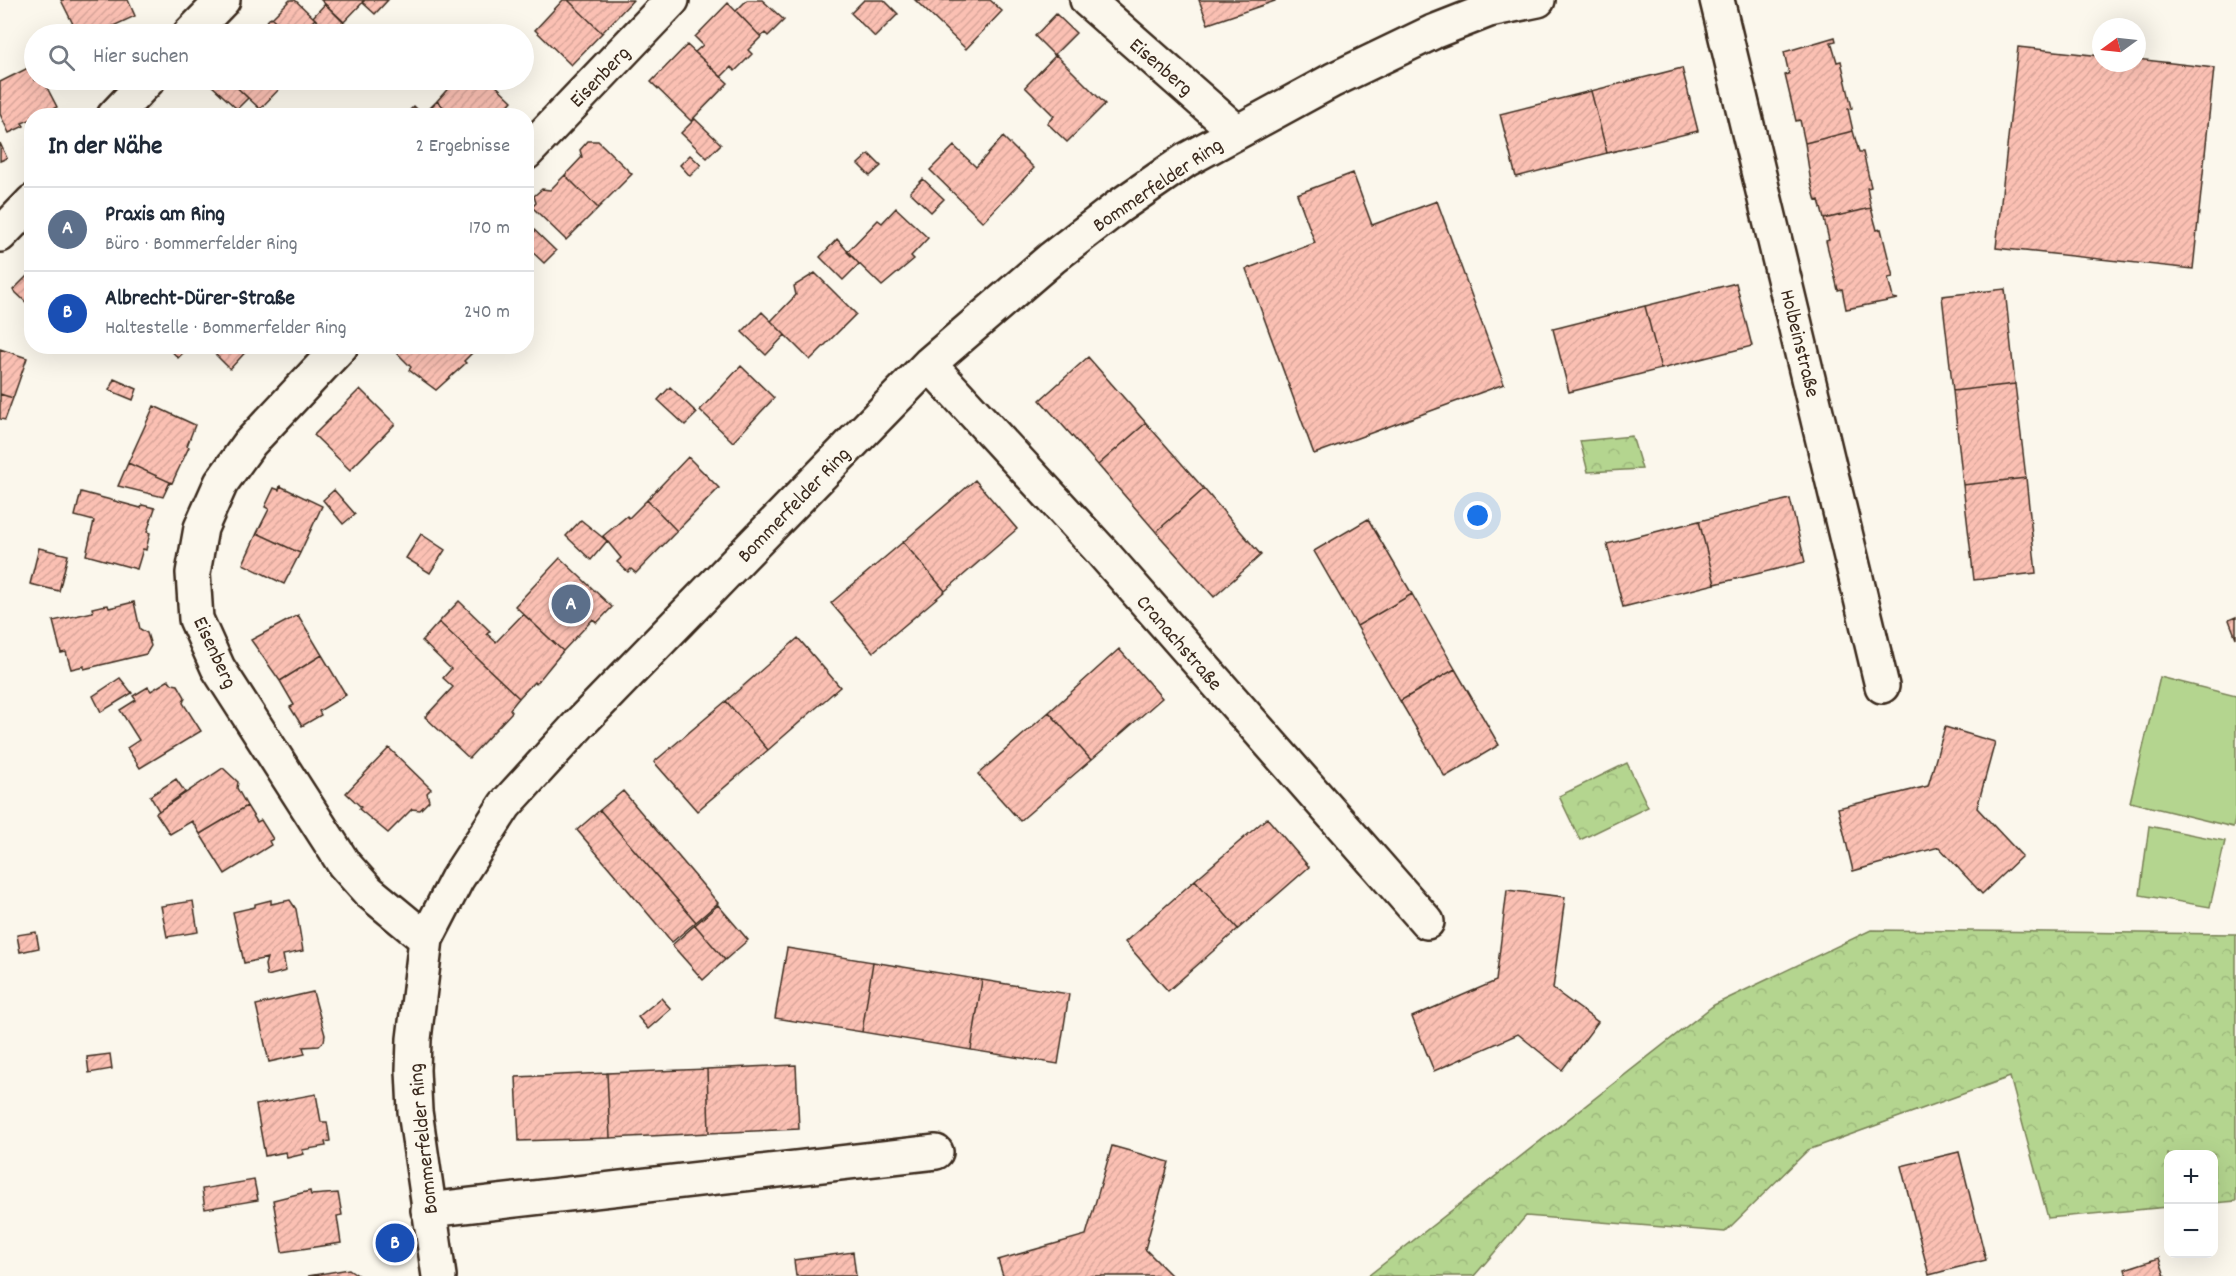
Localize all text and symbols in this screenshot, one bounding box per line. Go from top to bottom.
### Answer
north arrow [2092,18,2146,72]
search box [24,24,534,90]
street label: Eisenberg [1121,32,1199,105]
street label: Eisenberg [564,40,639,116]
icon: search [45,41,78,74]
text: Hier suchen [93,42,189,73]
text: In der Nähe [48,129,162,166]
street label: Bommerfelder Ring [1087,132,1230,241]
text: 2 Ergebnisse [415,133,510,161]
text: Praxis am Ring [105,200,225,231]
text: A [62,215,73,243]
text: 170 m [469,215,510,243]
text: Büro · Bommerfelder Ring [105,231,297,259]
text: Albrecht-Dürer-Straße [105,284,295,315]
street label: Holbeinstraße [1770,287,1826,401]
text: B [63,299,72,327]
text: 240 m [464,299,510,327]
text: Haltestelle · Bommerfelder Ring [105,315,346,343]
street label: Bommerfelder Ring [732,441,859,571]
your location [1463,501,1492,530]
pin: A [552,582,590,626]
street label: Cranachstraße [1127,589,1228,699]
street label: Eisenberg [184,612,243,694]
street label: Bommerfelder Ring [402,1062,448,1216]
map controls [2164,1150,2218,1258]
button: + [2164,1150,2218,1204]
button: − [2164,1204,2218,1258]
pin: B [376,1220,414,1266]

